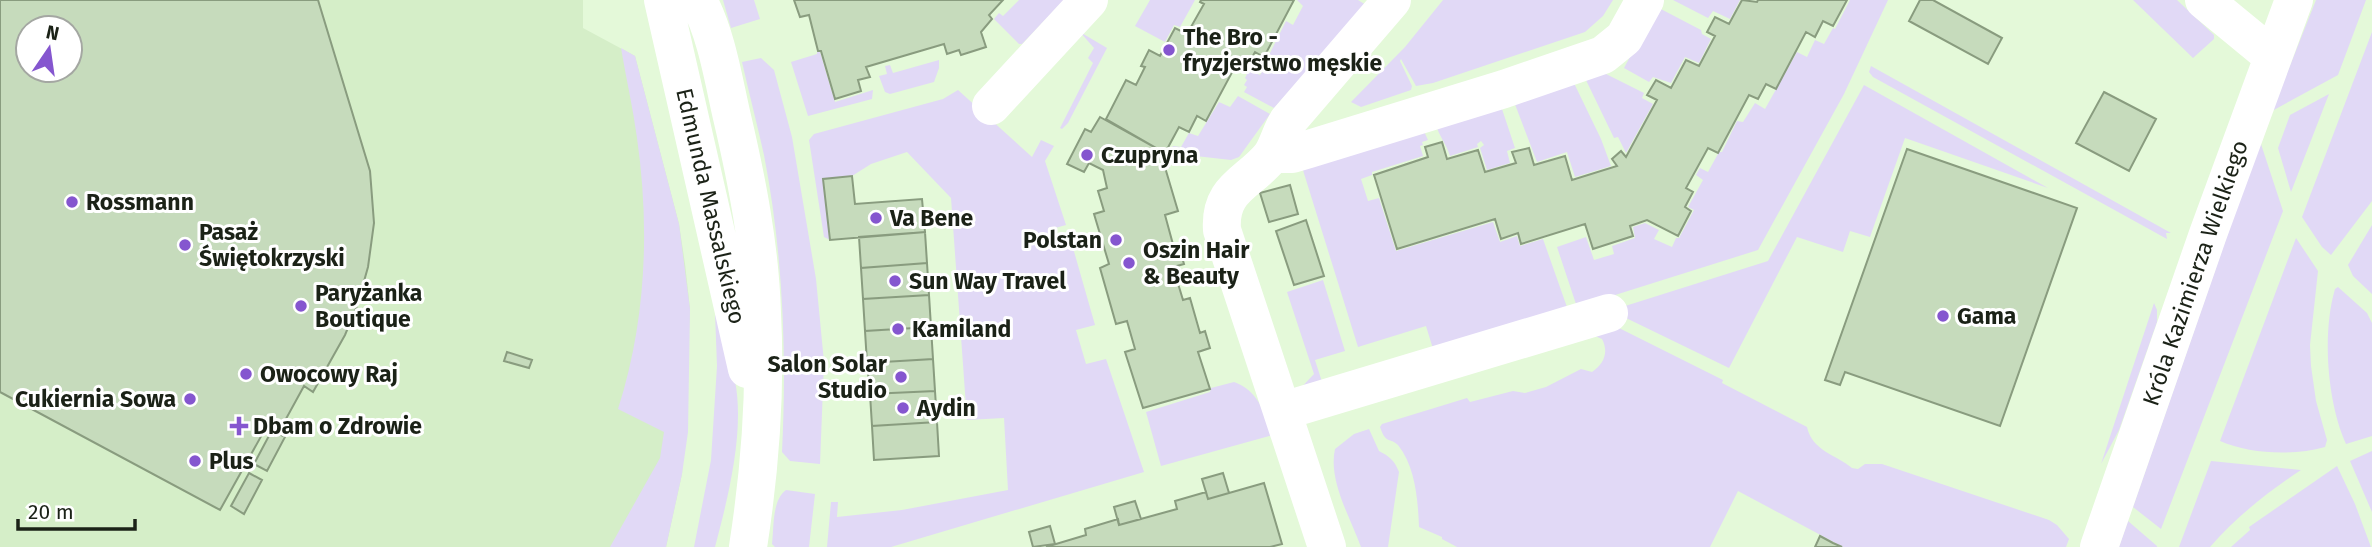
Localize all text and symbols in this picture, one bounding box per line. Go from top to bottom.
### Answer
north arrow [14,14,84,84]
text: N [44,20,61,46]
place label: The Bro - fryzjerstwo męskie [1183,23,1383,77]
marker: The Bro - fryzjerstwo męskie [1161,42,1177,58]
street label: Edmunda Massalskiego [670,85,752,327]
street label: Króla Kazimierza Wielkiego [2136,136,2254,410]
place label: Czupryna [1101,141,1198,169]
marker: Czupryna [1079,147,1095,163]
place label: Rossmann [86,188,194,216]
marker: Rossmann [64,194,80,210]
place label: Va Bene [889,204,973,232]
marker: Va Bene [868,210,884,226]
place label: Pasaż Świętokrzyski [199,218,345,272]
place label: Polstan [1023,226,1102,254]
marker: Polstan [1108,232,1124,248]
place label: Oszin Hair & Beauty [1143,236,1250,290]
marker: Pasaż Świętokrzyski [177,237,193,253]
marker: Oszin Hair & Beauty [1121,255,1137,271]
place label: Sun Way Travel [909,267,1066,295]
marker: Sun Way Travel [887,273,903,289]
place label: Paryżanka Boutique [315,279,422,333]
marker: Paryżanka Boutique [293,298,309,314]
place label: Gama [1957,302,2016,330]
marker: Gama [1935,308,1951,324]
place label: Kamiland [912,315,1011,343]
marker: Kamiland [890,321,906,337]
place label: Salon Solar Studio [767,350,888,404]
place label: Owocowy Raj [260,360,398,388]
marker: Owocowy Raj [238,366,254,382]
marker: Salon Solar Studio [893,369,909,385]
place label: Cukiernia Sowa [15,385,176,413]
marker: Cukiernia Sowa [182,391,198,407]
place label: Aydin [916,394,976,422]
marker: Aydin [895,400,911,416]
place label: Dbam o Zdrowie [253,412,422,440]
marker: Dbam o Zdrowie [231,418,247,434]
place label: Plus [209,447,254,475]
marker: Plus [187,453,203,469]
scale bar [18,488,135,532]
text: 20 m [28,499,74,525]

